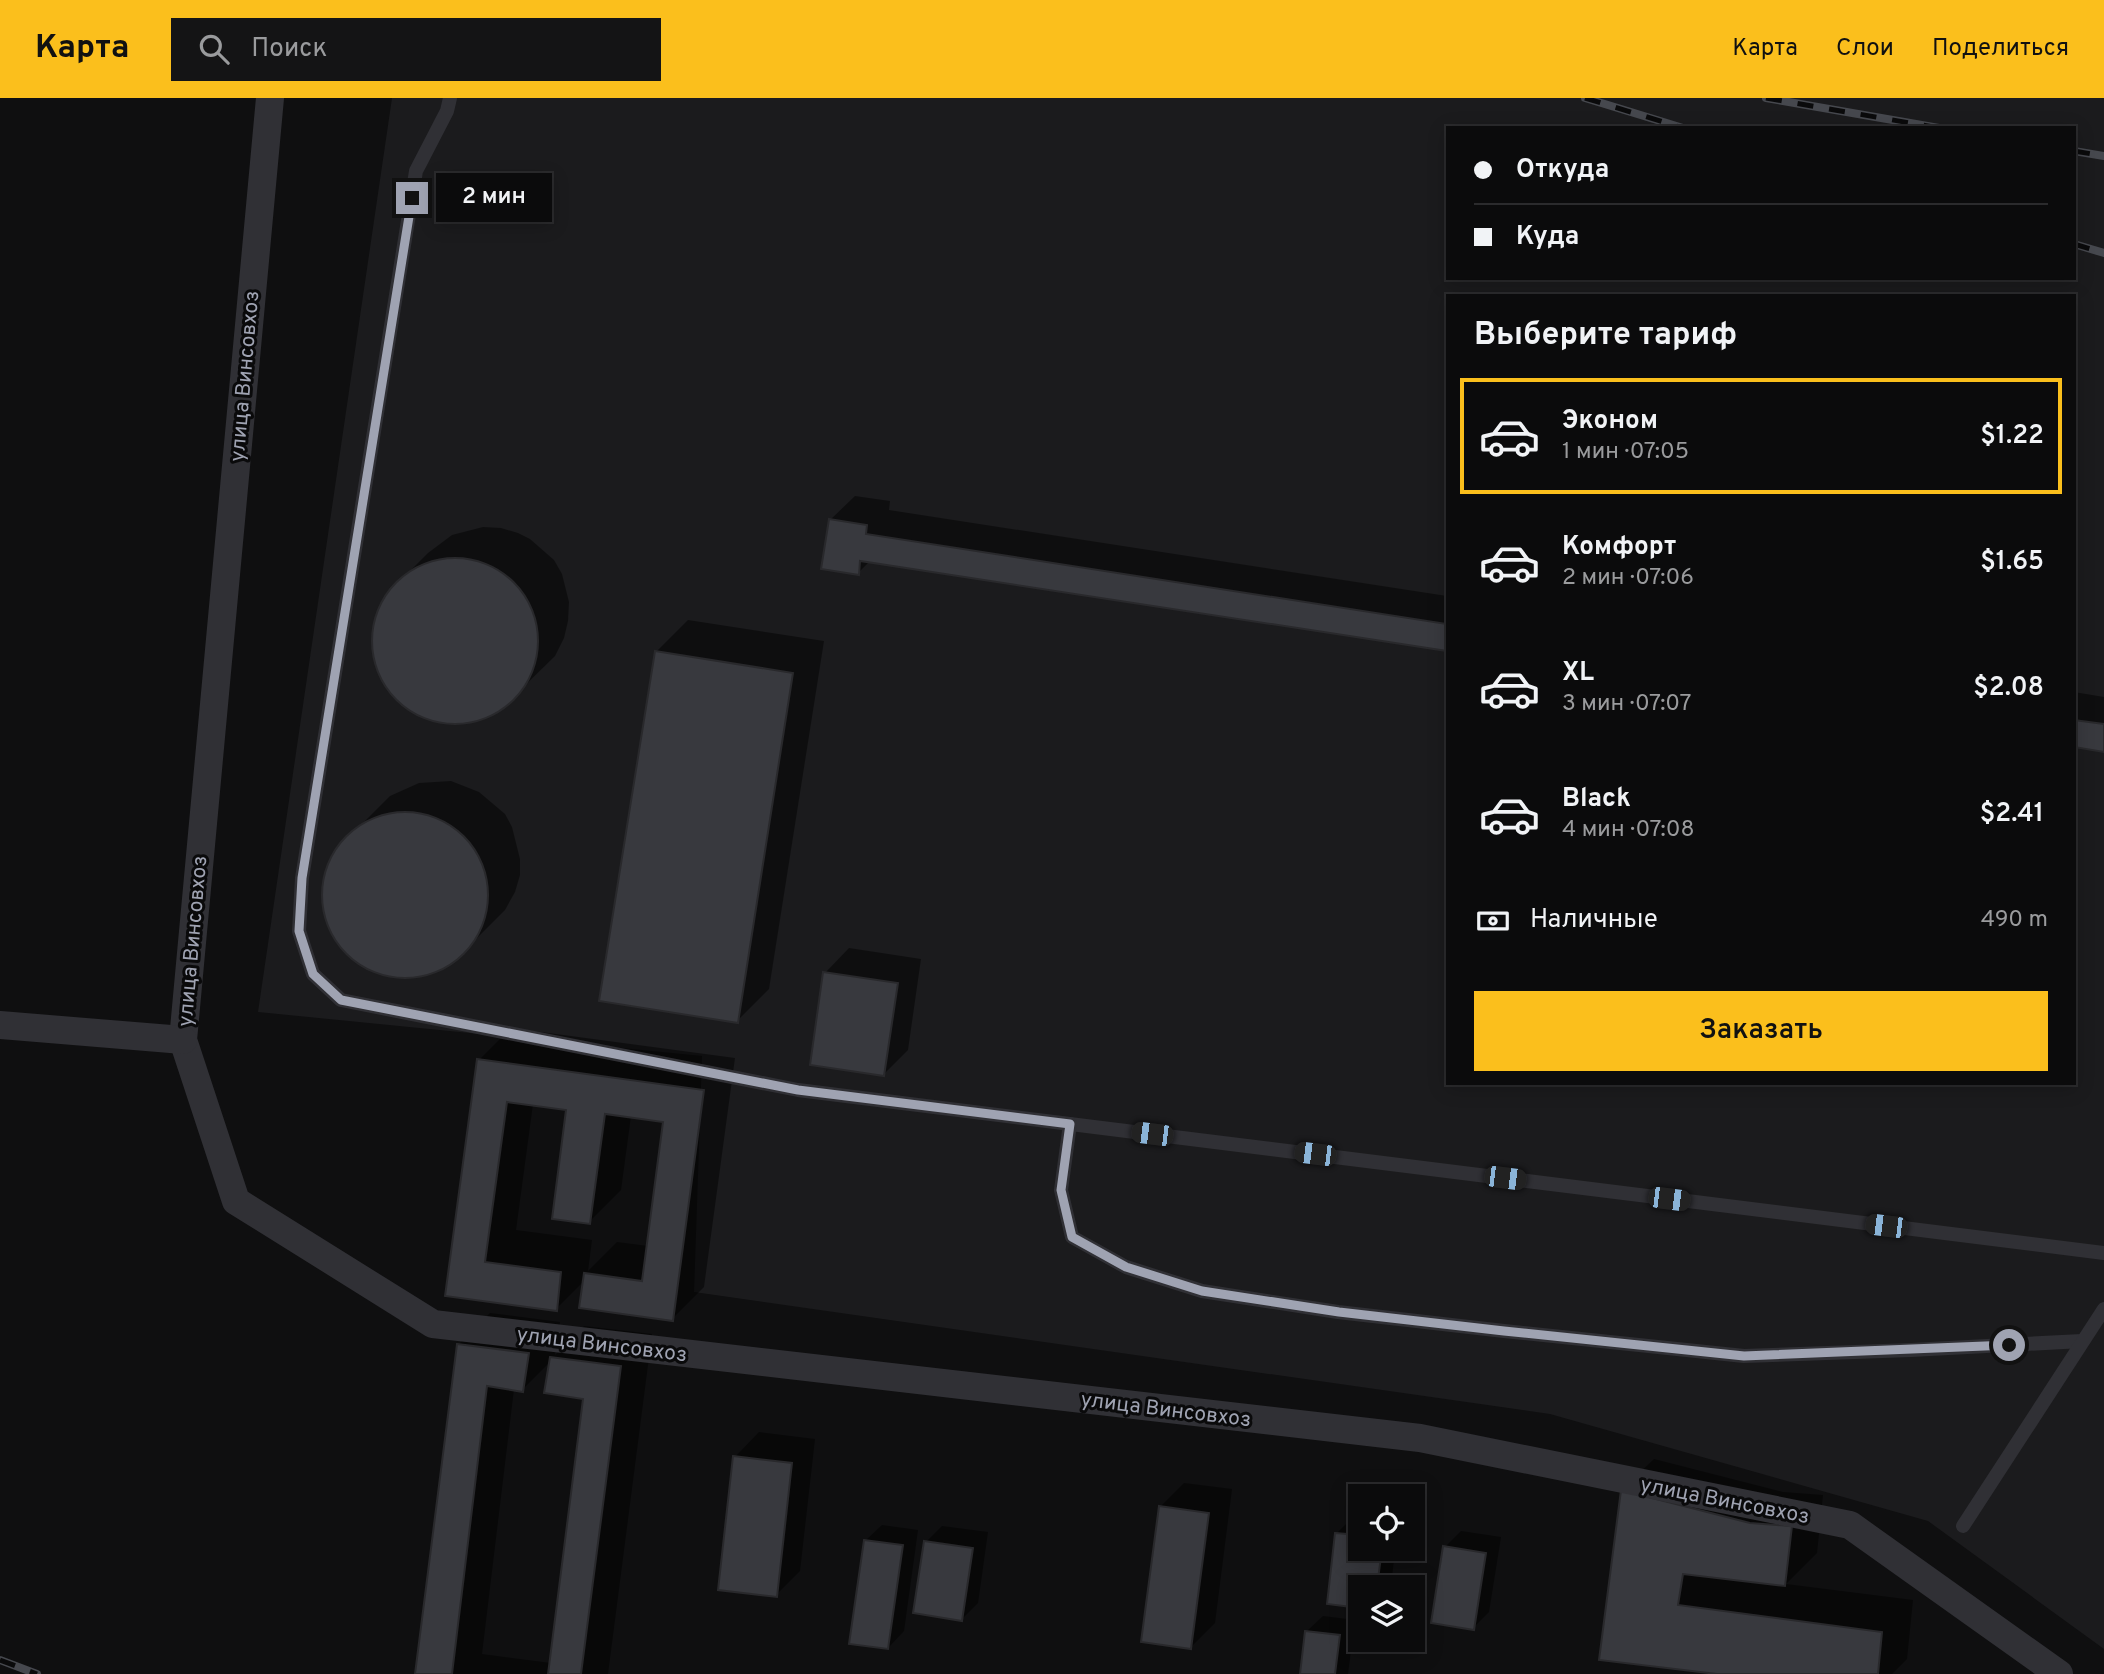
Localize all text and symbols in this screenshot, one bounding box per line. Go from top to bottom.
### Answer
search box [171,18,661,81]
text: Карта [35,28,129,70]
icon: search [195,30,233,68]
text: Поиск [251,33,327,66]
text: Карта [1732,34,1798,64]
text: Слои [1836,34,1894,64]
text: Поделиться [1932,34,2069,64]
text: Откуда [1516,154,1609,187]
callout: 2 мин [436,174,552,222]
route end [396,182,428,214]
text: 2 мин [462,183,526,212]
text: Куда [1516,221,1579,254]
street label: улица Винсовхоз [225,289,266,463]
text: Выберите тариф [1474,316,1737,356]
icon: car [1478,405,1541,468]
text: Эконом [1562,405,1658,438]
text: $1.22 [1980,420,2044,453]
text: 1 мин · 07:05 [1562,438,1689,467]
icon: car [1478,531,1541,594]
text: Комфорт [1562,531,1676,564]
text: $1.65 [1980,546,2044,579]
text: 2 мин · 07:06 [1562,564,1694,593]
icon: car [1478,657,1541,720]
text: XL [1562,657,1594,690]
text: $2.08 [1973,672,2044,705]
text: 3 мин · 07:07 [1562,690,1691,719]
icon: car [1478,783,1541,846]
text: Black [1562,783,1631,816]
text: $2.41 [1980,798,2044,831]
text: 4 мин · 07:08 [1562,816,1695,845]
street label: улица Винсовхоз [173,854,214,1028]
icon: cash [1474,902,1512,940]
text: Наличные [1530,904,1658,937]
text: 490 m [1981,906,2048,935]
button: Заказать [1474,991,2048,1071]
car [1130,1121,1175,1147]
car [1293,1141,1338,1167]
car [1483,1165,1528,1191]
car [1647,1186,1692,1212]
car [1864,1213,1909,1239]
street label: улица Винсовхоз [515,1322,689,1369]
route start [1993,1329,2025,1361]
street label: улица Винсовхоз [1079,1387,1253,1434]
street label: улица Винсовхоз [1638,1472,1812,1531]
map controls [1348,1484,1425,1652]
button: locate [1348,1484,1425,1561]
button: layers [1348,1575,1425,1652]

